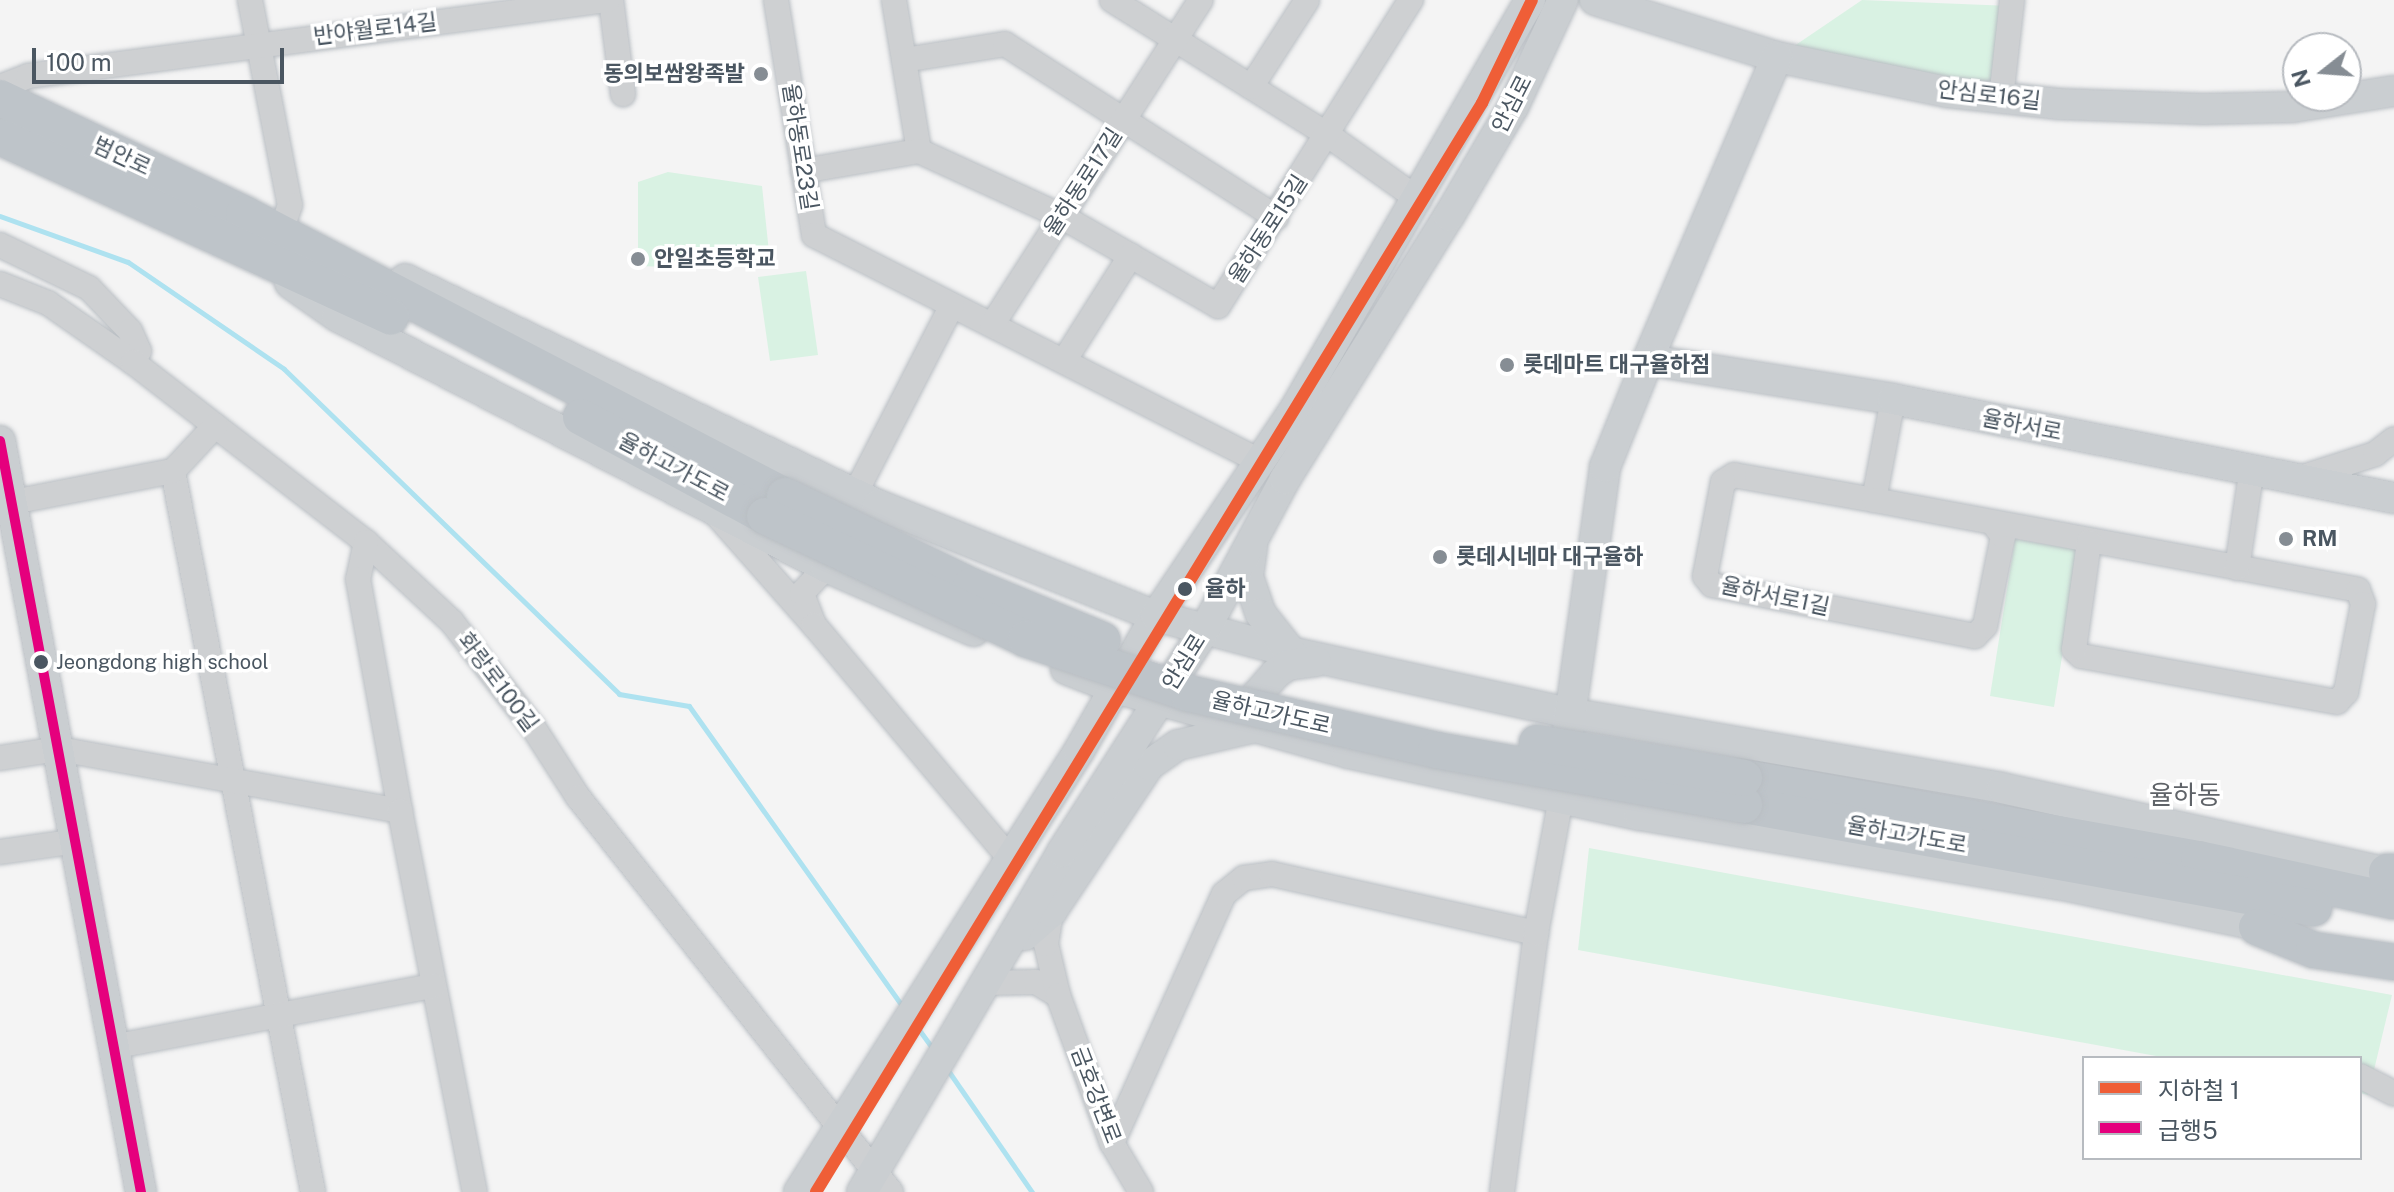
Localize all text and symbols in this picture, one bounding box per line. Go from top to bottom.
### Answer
street label: 반야월로14길 [312,8,438,50]
scale bar [36,32,288,82]
north arrow [2282,32,2362,112]
text: 100 m [46,48,112,76]
place label: 동의보쌈왕족발 [603,61,745,87]
marker: 동의보쌈왕족발 [752,65,770,83]
text: N [2286,66,2316,90]
street label: 안심로 [1486,71,1538,137]
street label: 안심로16길 [1936,76,2042,114]
street label: 율하동로23길 [777,82,823,212]
street label: 율하동로17길 [1038,123,1128,241]
street label: 범안로 [89,131,155,181]
street label: 율하동로15길 [1223,170,1313,288]
place label: 안일초등학교 [654,246,775,272]
marker: 안일초등학교 [629,250,647,268]
place label: 롯데마트 대구율하점 [1523,352,1710,378]
marker: 롯데마트 대구율하점 [1498,356,1516,374]
street label: 율하서로 [1980,404,2064,446]
street label: 율하고가도로 [614,427,734,507]
place label: RM [2302,526,2337,552]
marker: RM [2277,530,2295,548]
place label: 롯데시네마 대구율하 [1456,544,1643,570]
marker: 롯데시네마 대구율하 [1431,548,1449,566]
street label: 율하서로1길 [1718,572,1832,620]
marker: 율하 [1172,576,1198,602]
place label: 율하 [1205,576,1245,602]
street label: 화랑로100길 [452,627,544,737]
street label: 안심로 [1157,629,1211,695]
place label: Jeongdong high school [56,650,269,674]
marker: Jeongdong high school [33,654,49,670]
street label: 율하고가도로 [1209,686,1333,740]
district label: 율하동 [2149,779,2221,811]
street label: 율하고가도로 [1845,811,1969,859]
street label: 금호강변로 [1066,1043,1126,1147]
legend [2082,1056,2362,1160]
text: 지하철 1 [2158,1076,2240,1104]
text: 급행5 [2158,1116,2218,1144]

